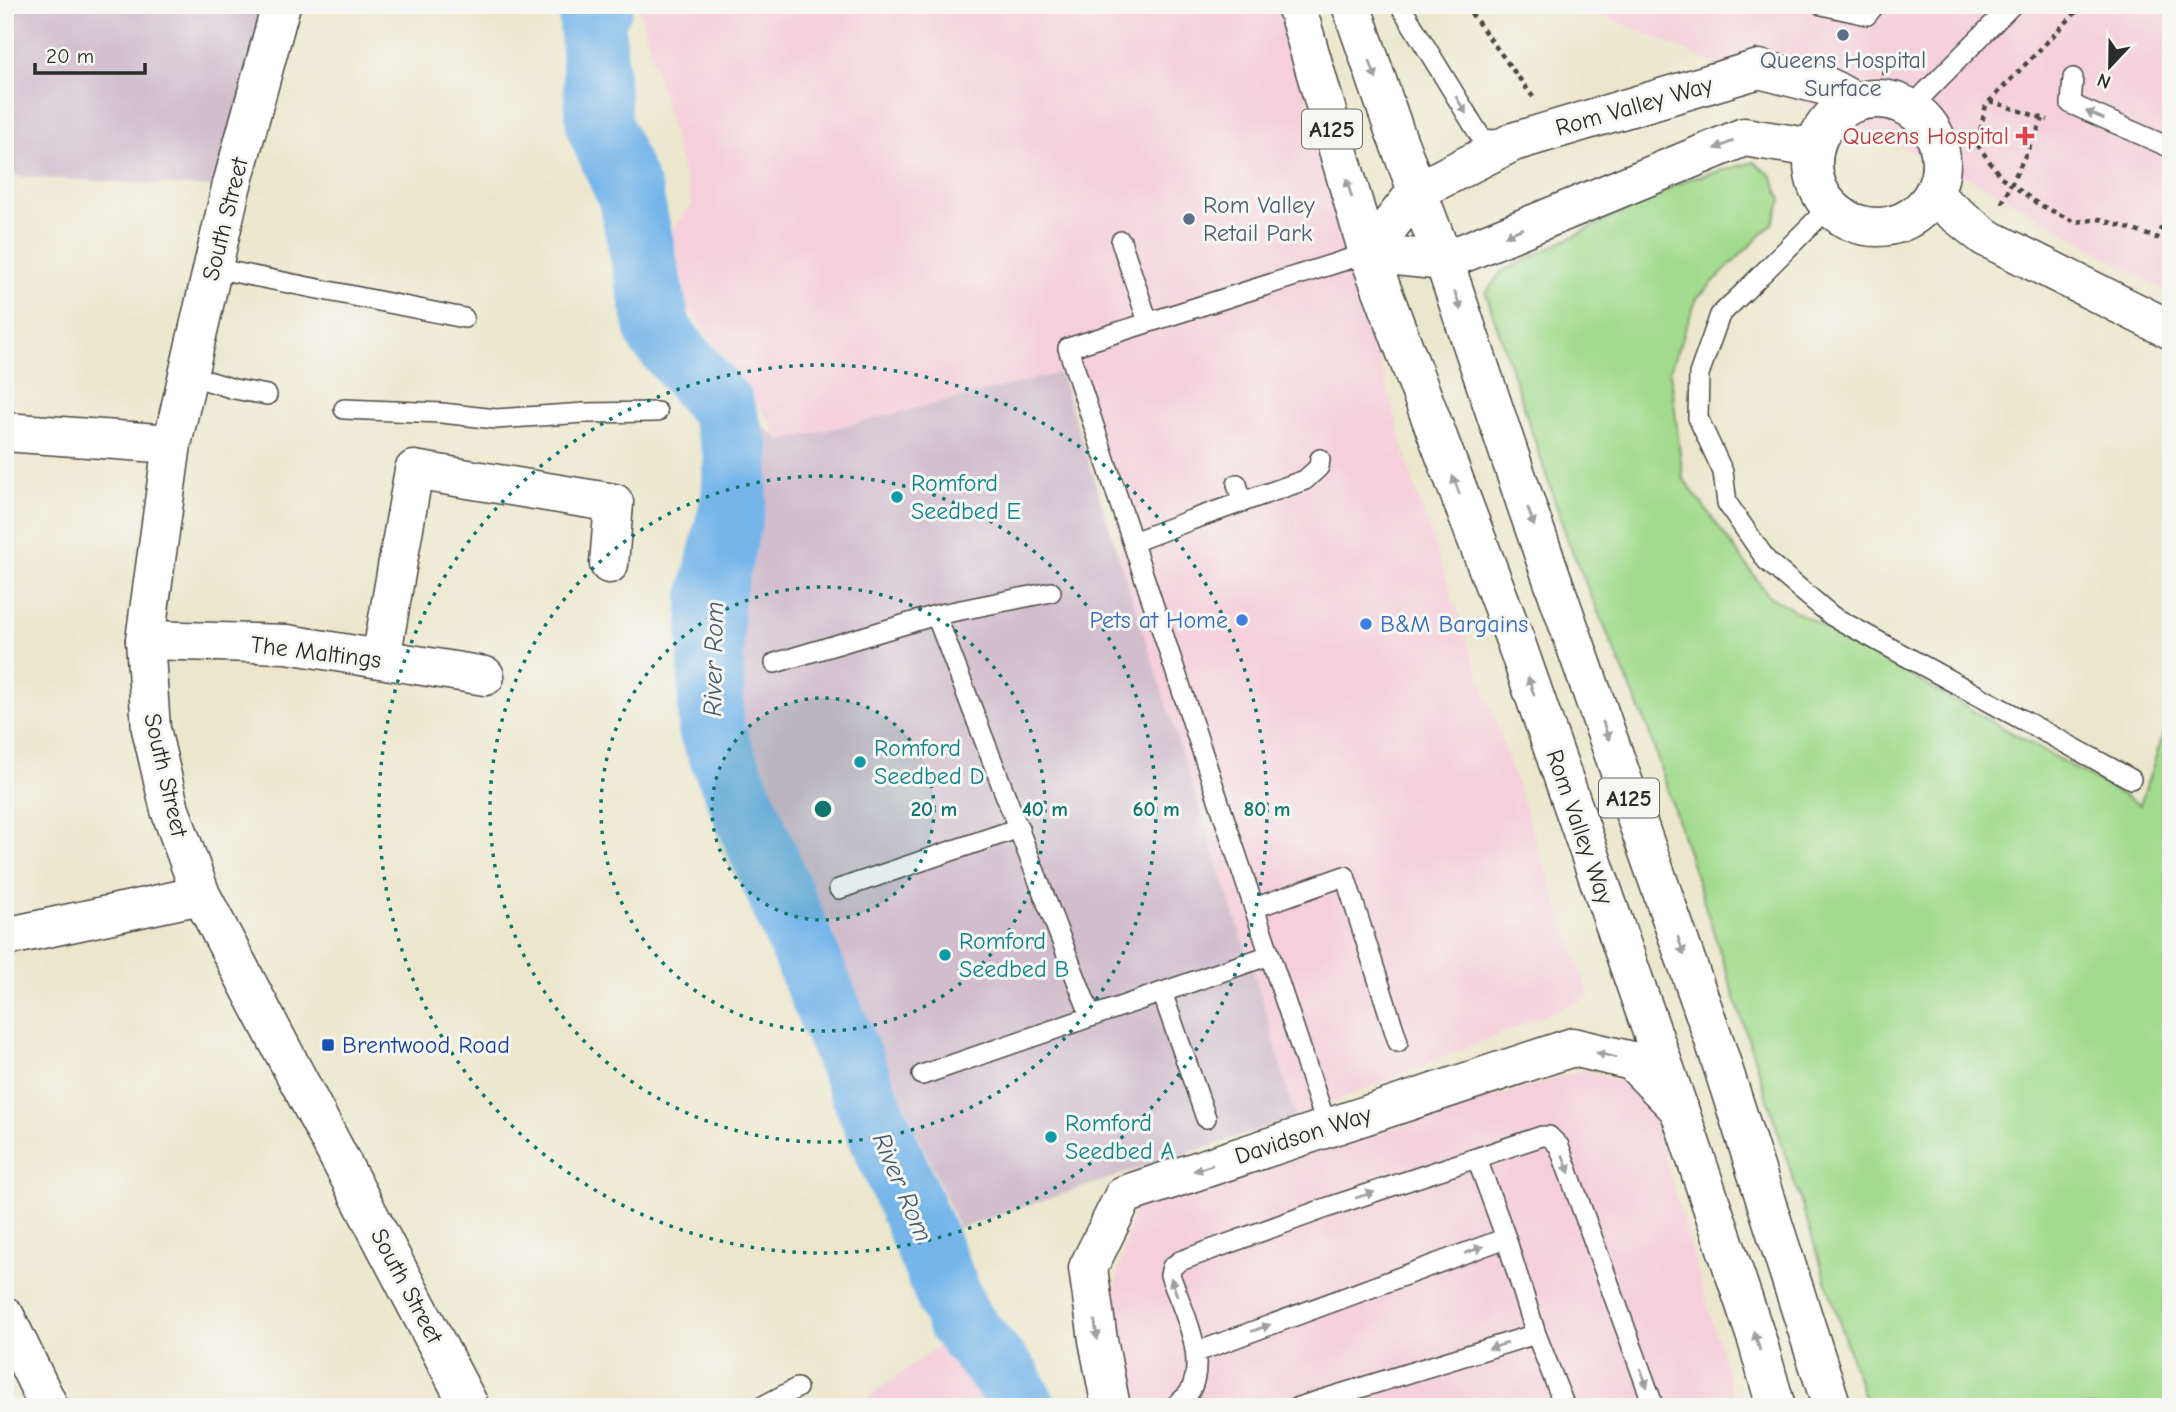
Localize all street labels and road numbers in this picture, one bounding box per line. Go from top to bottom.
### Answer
street label: Rom Valley Way [1552,70,1716,142]
road number: A125 [1302,110,1362,148]
street label: South Street [196,153,254,284]
street label: The Maltings [249,630,383,674]
street label: South Street [138,710,194,841]
street label: Rom Valley Way [1540,746,1620,908]
road number: A125 [1599,778,1659,818]
street label: Davidson Way [1231,1100,1375,1170]
street label: South Street [365,1224,449,1349]

